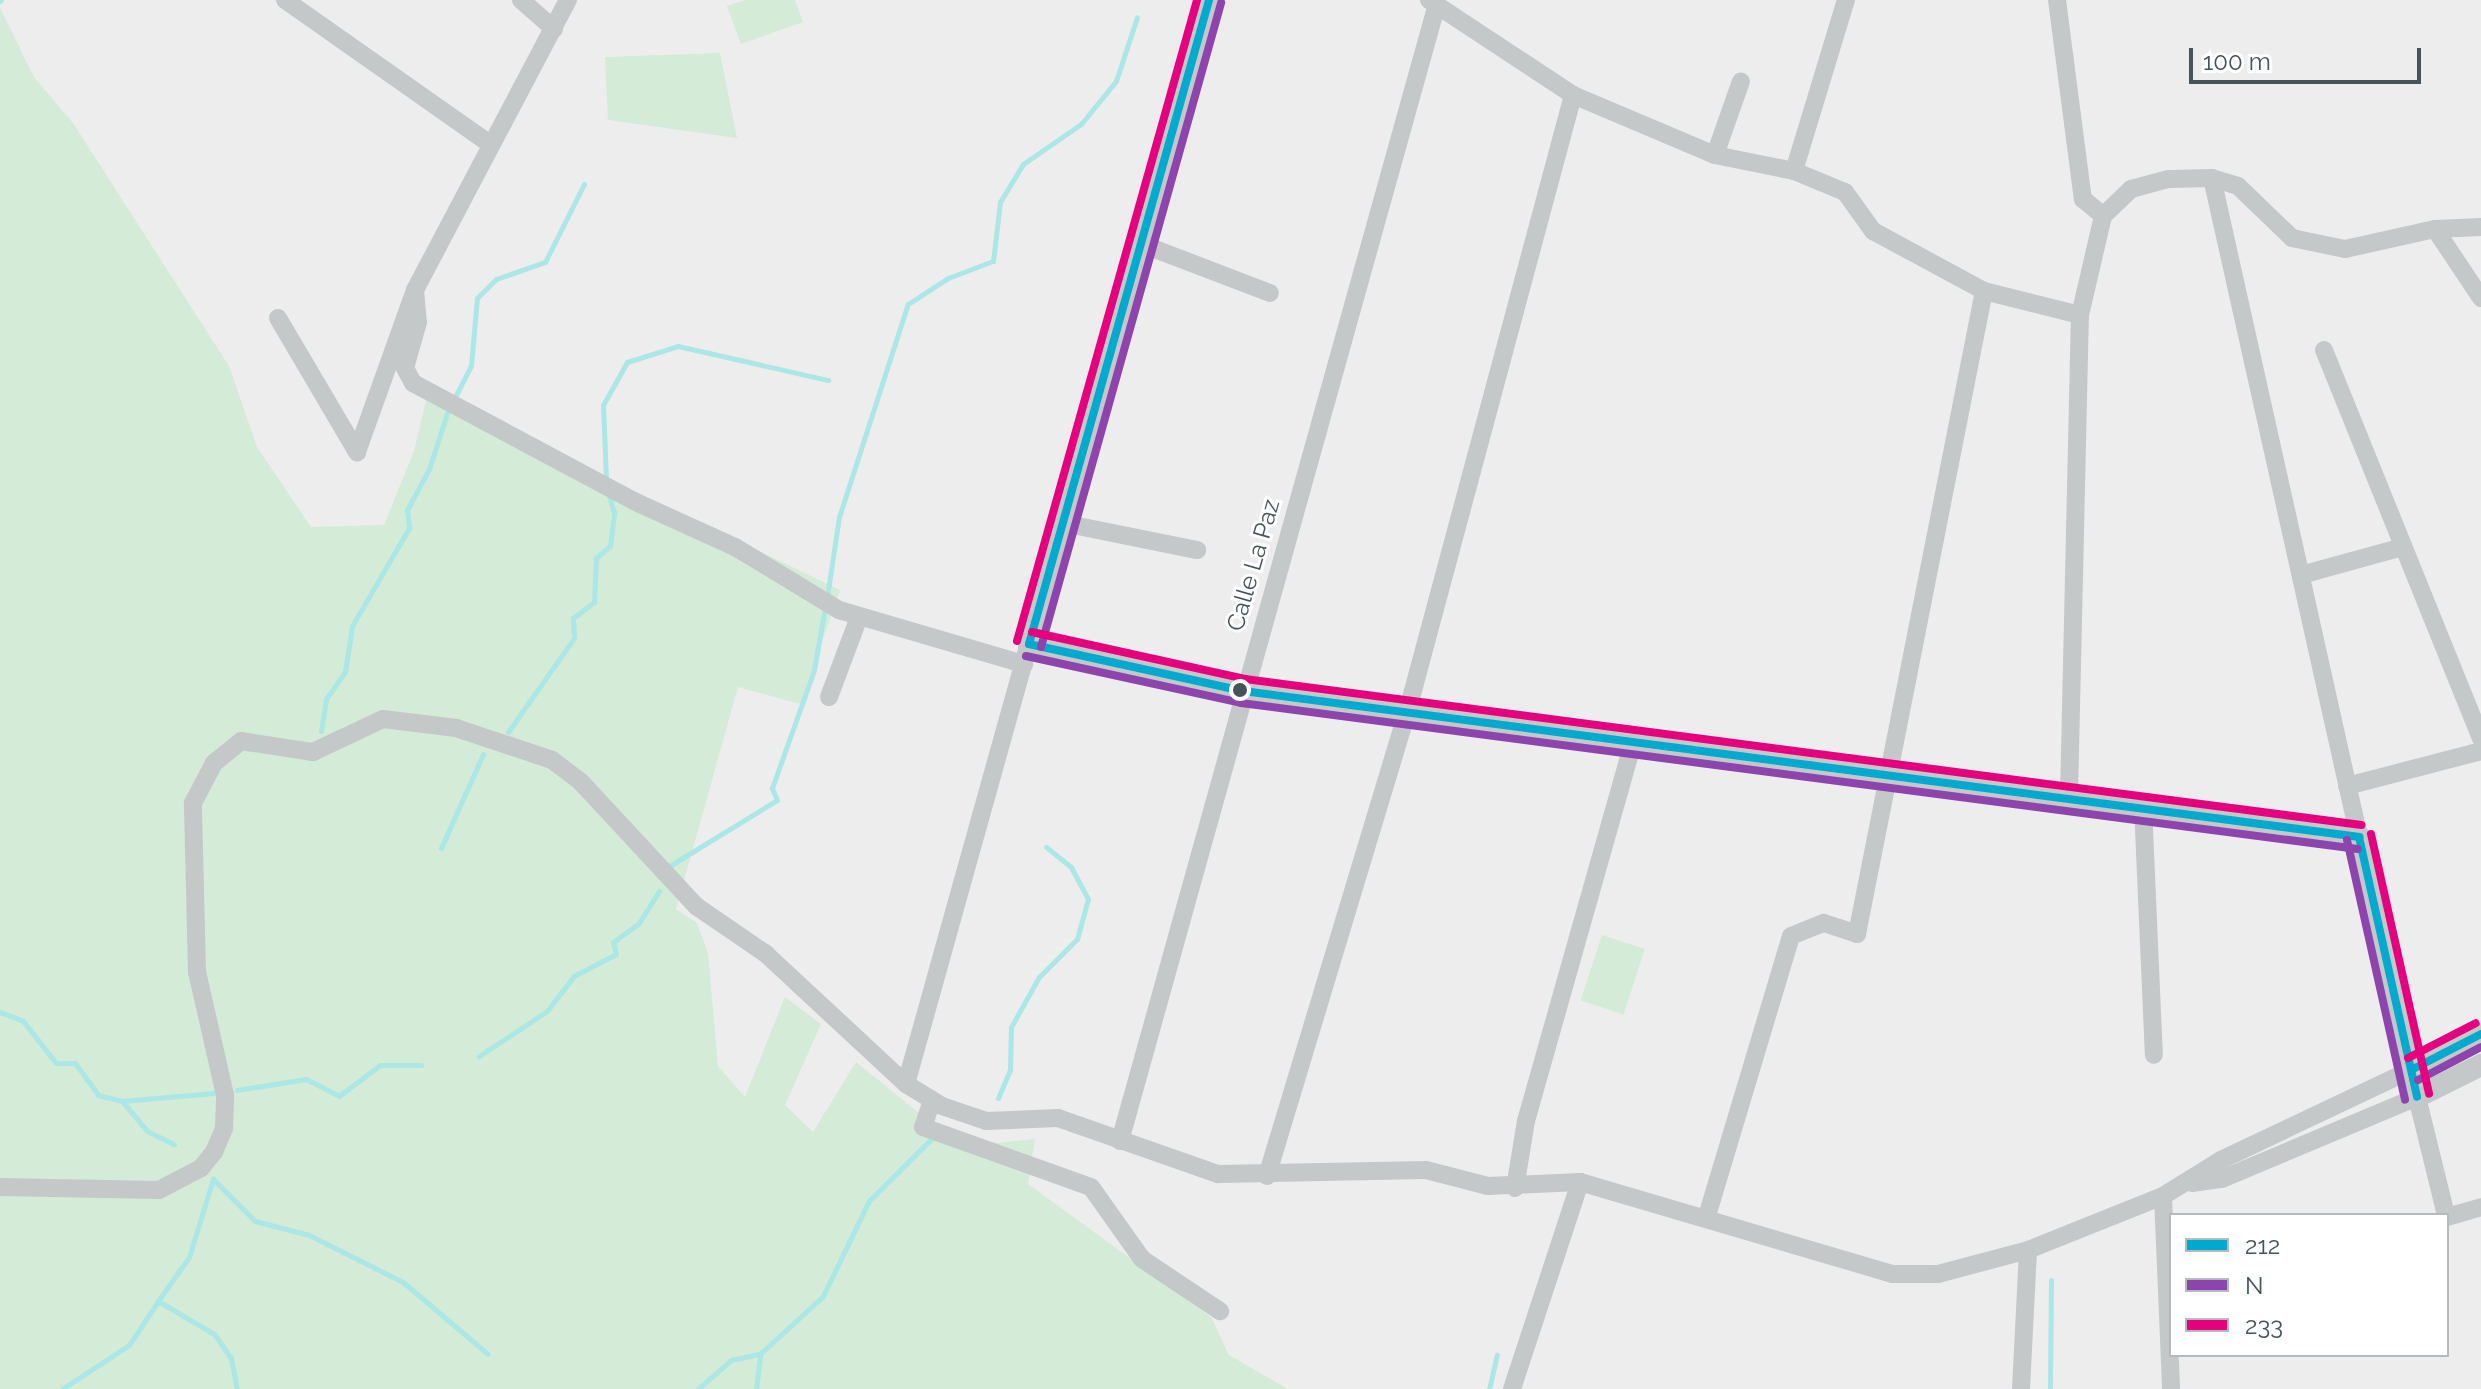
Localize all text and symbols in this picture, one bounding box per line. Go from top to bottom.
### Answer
scale bar [2193,32,2425,82]
text: 100 m [2203,47,2271,76]
street label: Calle La Paz [1220,496,1286,634]
unlabelled marker [1232,682,1248,698]
legend [2169,1213,2449,1357]
text: 212 [2245,1231,2280,1260]
text: N [2245,1271,2264,1300]
text: 233 [2245,1311,2283,1340]

